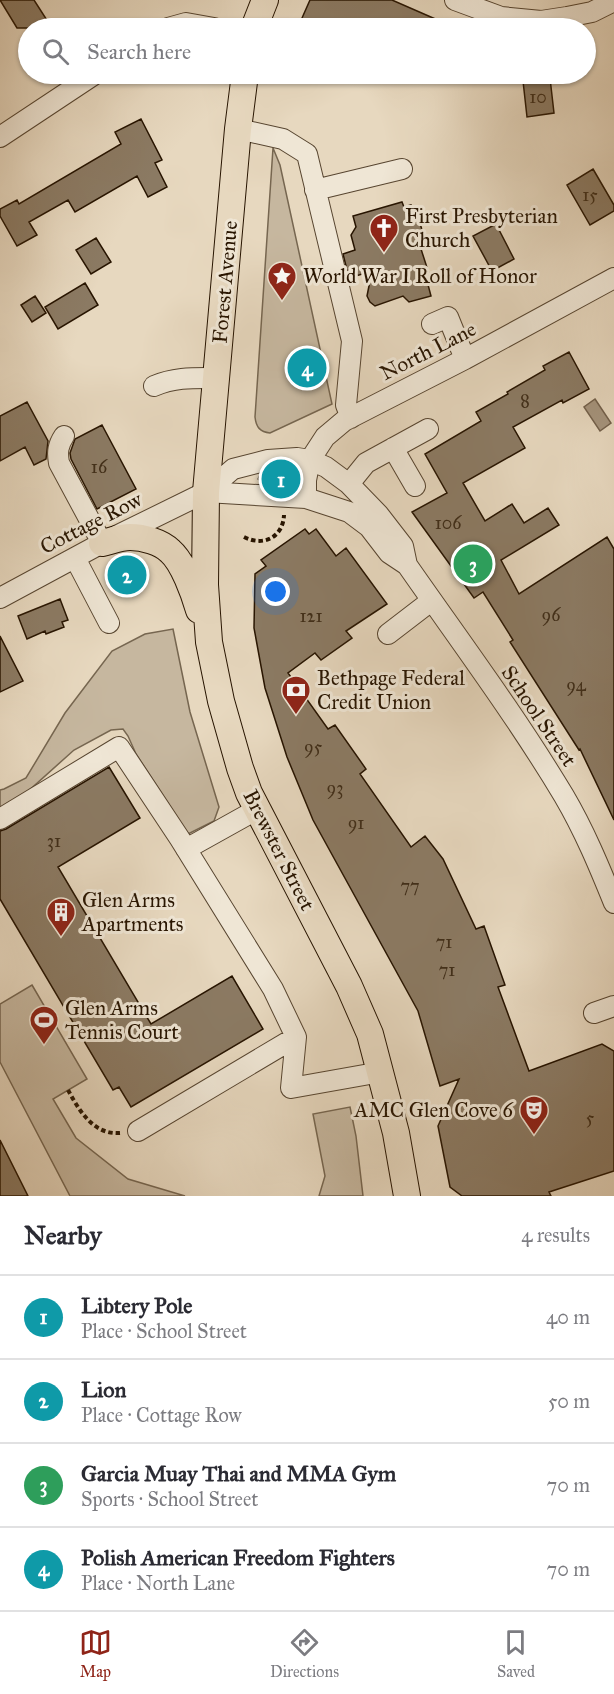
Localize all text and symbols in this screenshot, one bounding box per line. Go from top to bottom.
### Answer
search box [18,18,596,84]
icon: search [39,35,72,68]
text: Search here [87,38,191,65]
house number: 10 [529,86,547,108]
house number: 15 [582,184,598,206]
place label: First Presbyterian Church [405,203,558,253]
church icon: First Presbyterian Church [368,212,400,254]
street label: Forest Avenue [207,219,243,344]
place icon: World War I Roll of Honor [266,260,298,302]
place label: World War I Roll of Honor [303,263,537,289]
street label: North Lane [376,316,481,386]
pin: 4 [288,346,326,391]
house number: 8 [520,390,530,412]
house number: 16 [91,456,108,478]
pin: 1 [262,456,300,502]
street label: Cottage Row [36,486,147,560]
house number: 106 [435,512,462,534]
pin: 3 [454,542,492,586]
pin: 2 [108,552,146,598]
your location [261,577,290,606]
house number: 96 [542,604,561,626]
house number: 121 [299,605,323,627]
street label: School Street [496,661,583,772]
place label: Bethpage Federal Credit Union [317,665,465,715]
bank icon: Bethpage Federal Credit Union [280,674,312,716]
house number: 94 [566,674,587,696]
house number: 95 [304,736,323,758]
house number: 93 [327,777,343,799]
street label: Brewster Street [237,785,321,915]
house number: 91 [348,812,364,834]
house number: 31 [47,830,61,852]
house number: 77 [400,875,420,897]
place label: Glen Arms Apartments [81,887,184,937]
building icon: Glen Arms Apartments [45,896,77,938]
house number: 71 [436,931,452,953]
house number: 71 [439,959,455,981]
place label: Glen Arms Tennis Court [65,995,179,1045]
sports icon: Glen Arms Tennis Court [28,1004,60,1046]
theatre icon: AMC Glen Cove 6 [518,1094,550,1136]
place label: AMC Glen Cove 6 [353,1097,514,1123]
house number: 5 [586,1107,595,1129]
text: Nearby [24,1219,102,1251]
text: 4 results [521,1223,590,1247]
text: Libtery Pole [81,1292,192,1319]
text: 1 [40,1305,47,1329]
text: 40 m [546,1305,590,1329]
text: Place · School Street [81,1319,247,1343]
text: Lion [81,1376,126,1403]
text: 2 [39,1389,48,1413]
text: 50 m [548,1389,590,1413]
text: Place · Cottage Row [81,1403,242,1427]
text: Garcia Muay Thai and MMA Gym [81,1460,396,1487]
text: 3 [40,1473,48,1497]
text: 70 m [547,1473,590,1497]
text: Sports · School Street [81,1487,258,1511]
text: Polish American Freedom Fighters [81,1544,395,1571]
text: 4 [38,1557,49,1581]
text: 70 m [547,1557,590,1581]
text: Place · North Lane [81,1571,235,1595]
tab: Map [79,1626,112,1681]
tab: Directions [270,1626,339,1681]
tab: Saved [497,1626,535,1681]

